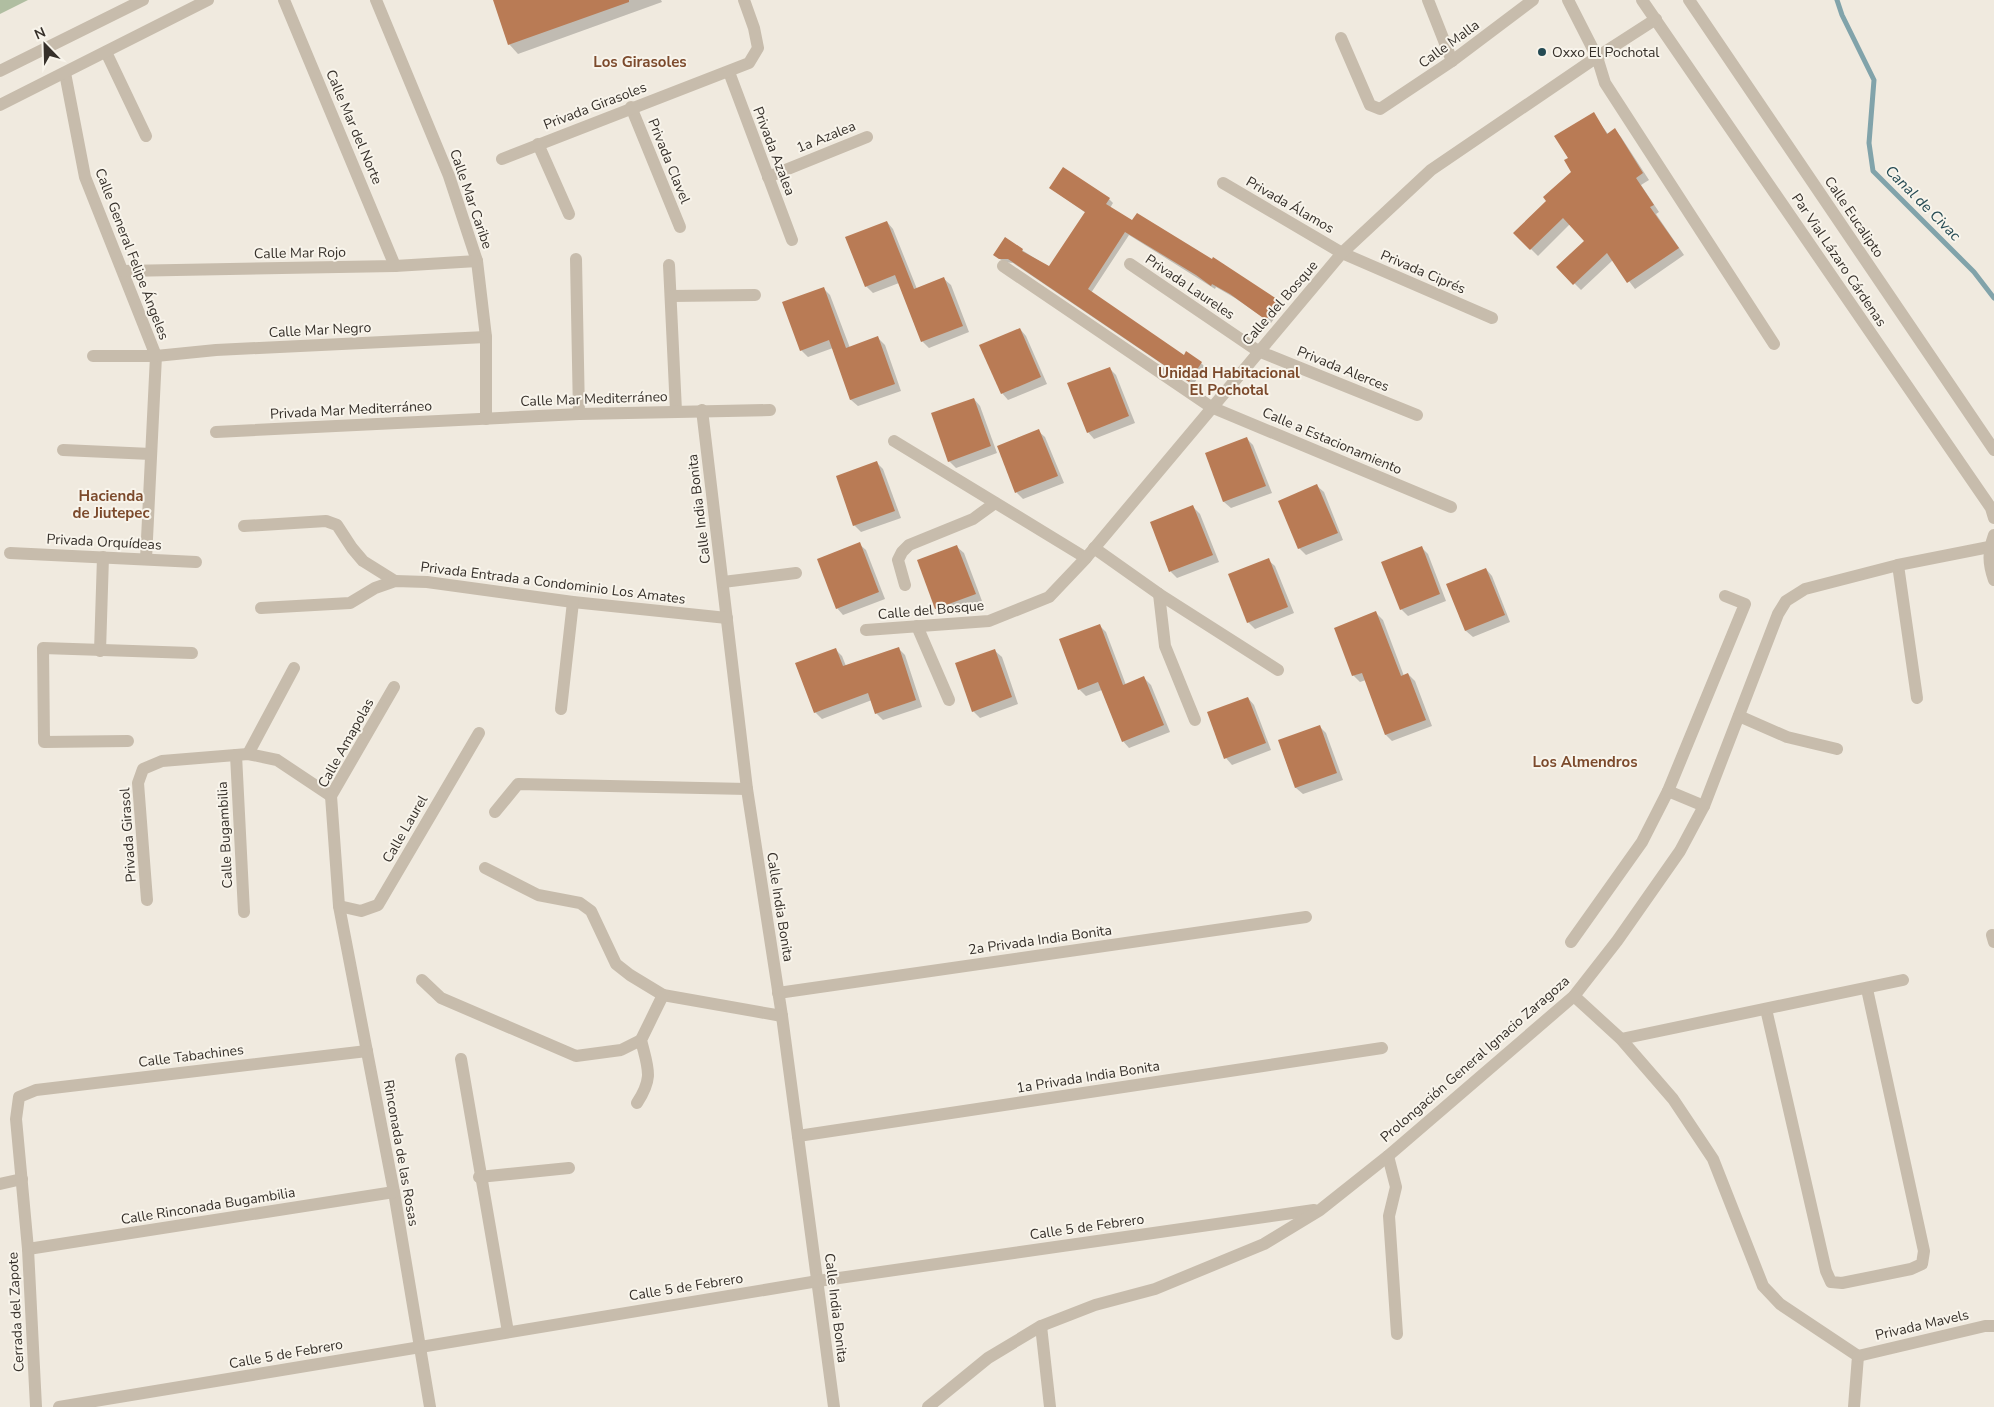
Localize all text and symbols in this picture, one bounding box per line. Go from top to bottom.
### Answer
street label: Calle Malla [1415,15,1483,73]
north arrow [20,20,70,70]
text: N [32,23,49,44]
place label: Oxxo El Pochotal [1552,43,1660,62]
marker: Oxxo El Pochotal [1536,46,1548,58]
district label: Los Girasoles [593,52,687,72]
street label: Calle Mar del Norte [321,67,387,187]
street label: Privada Girasoles [541,77,650,134]
street label: Privada Azalea [748,104,800,198]
street label: Privada Clavel [643,116,695,207]
street label: 1a Azalea [794,117,858,157]
street label: Calle Mar Caribe [445,147,497,251]
water label: Canal de Civac [1881,161,1965,245]
street label: Calle General Felipe Ángeles [90,165,174,343]
street label: Privada Álamos [1242,172,1338,238]
street label: Calle Eucalipto [1820,173,1888,261]
street label: Par Vial Lázaro Cárdenas [1787,190,1891,331]
street label: Calle Mar Rojo [254,243,346,263]
street label: Privada Ciprés [1378,246,1469,299]
street label: Privada Laureles [1142,250,1239,324]
street label: Calle del Bosque [1238,257,1322,349]
street label: Calle Mar Negro [268,318,372,342]
street label: Privada Alerces [1294,342,1392,396]
district label: Unidad Habitacional El Pochotal [1158,363,1300,400]
street label: Calle Mar Mediterráneo [520,387,668,411]
street label: Privada Mar Mediterráneo [269,396,433,424]
street label: Calle a Estacionamiento [1259,403,1405,479]
street label: Calle India Bonita [683,453,715,565]
district label: Hacienda de Jiutepec [72,486,150,523]
street label: Privada Orquídeas [46,529,162,555]
street label: Privada Entrada a Condominio Los Amates [419,557,687,609]
street label: Calle del Bosque [877,596,985,624]
street label: Calle Amapolas [314,695,379,791]
district label: Los Almendros [1532,752,1638,772]
street label: Calle Bugambilia [213,781,237,889]
street label: Privada Girasol [115,786,141,883]
street label: Calle Laurel [378,791,432,866]
street label: Calle India Bonita [762,851,798,963]
street label: 2a Privada India Bonita [967,921,1113,959]
street label: Prolongación General Ignacio Zaragoza [1376,971,1574,1147]
street label: Calle Tabachines [137,1040,245,1072]
street label: 1a Privada India Bonita [1015,1056,1161,1098]
street label: Rinconada de las Rosas [379,1078,423,1228]
street label: Calle Rinconada Bugambilia [119,1183,297,1229]
street label: Calle 5 de Febrero [1029,1210,1146,1244]
street label: Cerrada del Zapote [3,1252,29,1372]
street label: Calle India Bonita [820,1252,852,1364]
street label: Calle 5 de Febrero [628,1269,745,1305]
street label: Privada Mavels [1873,1305,1971,1345]
street label: Calle 5 de Febrero [228,1335,345,1373]

